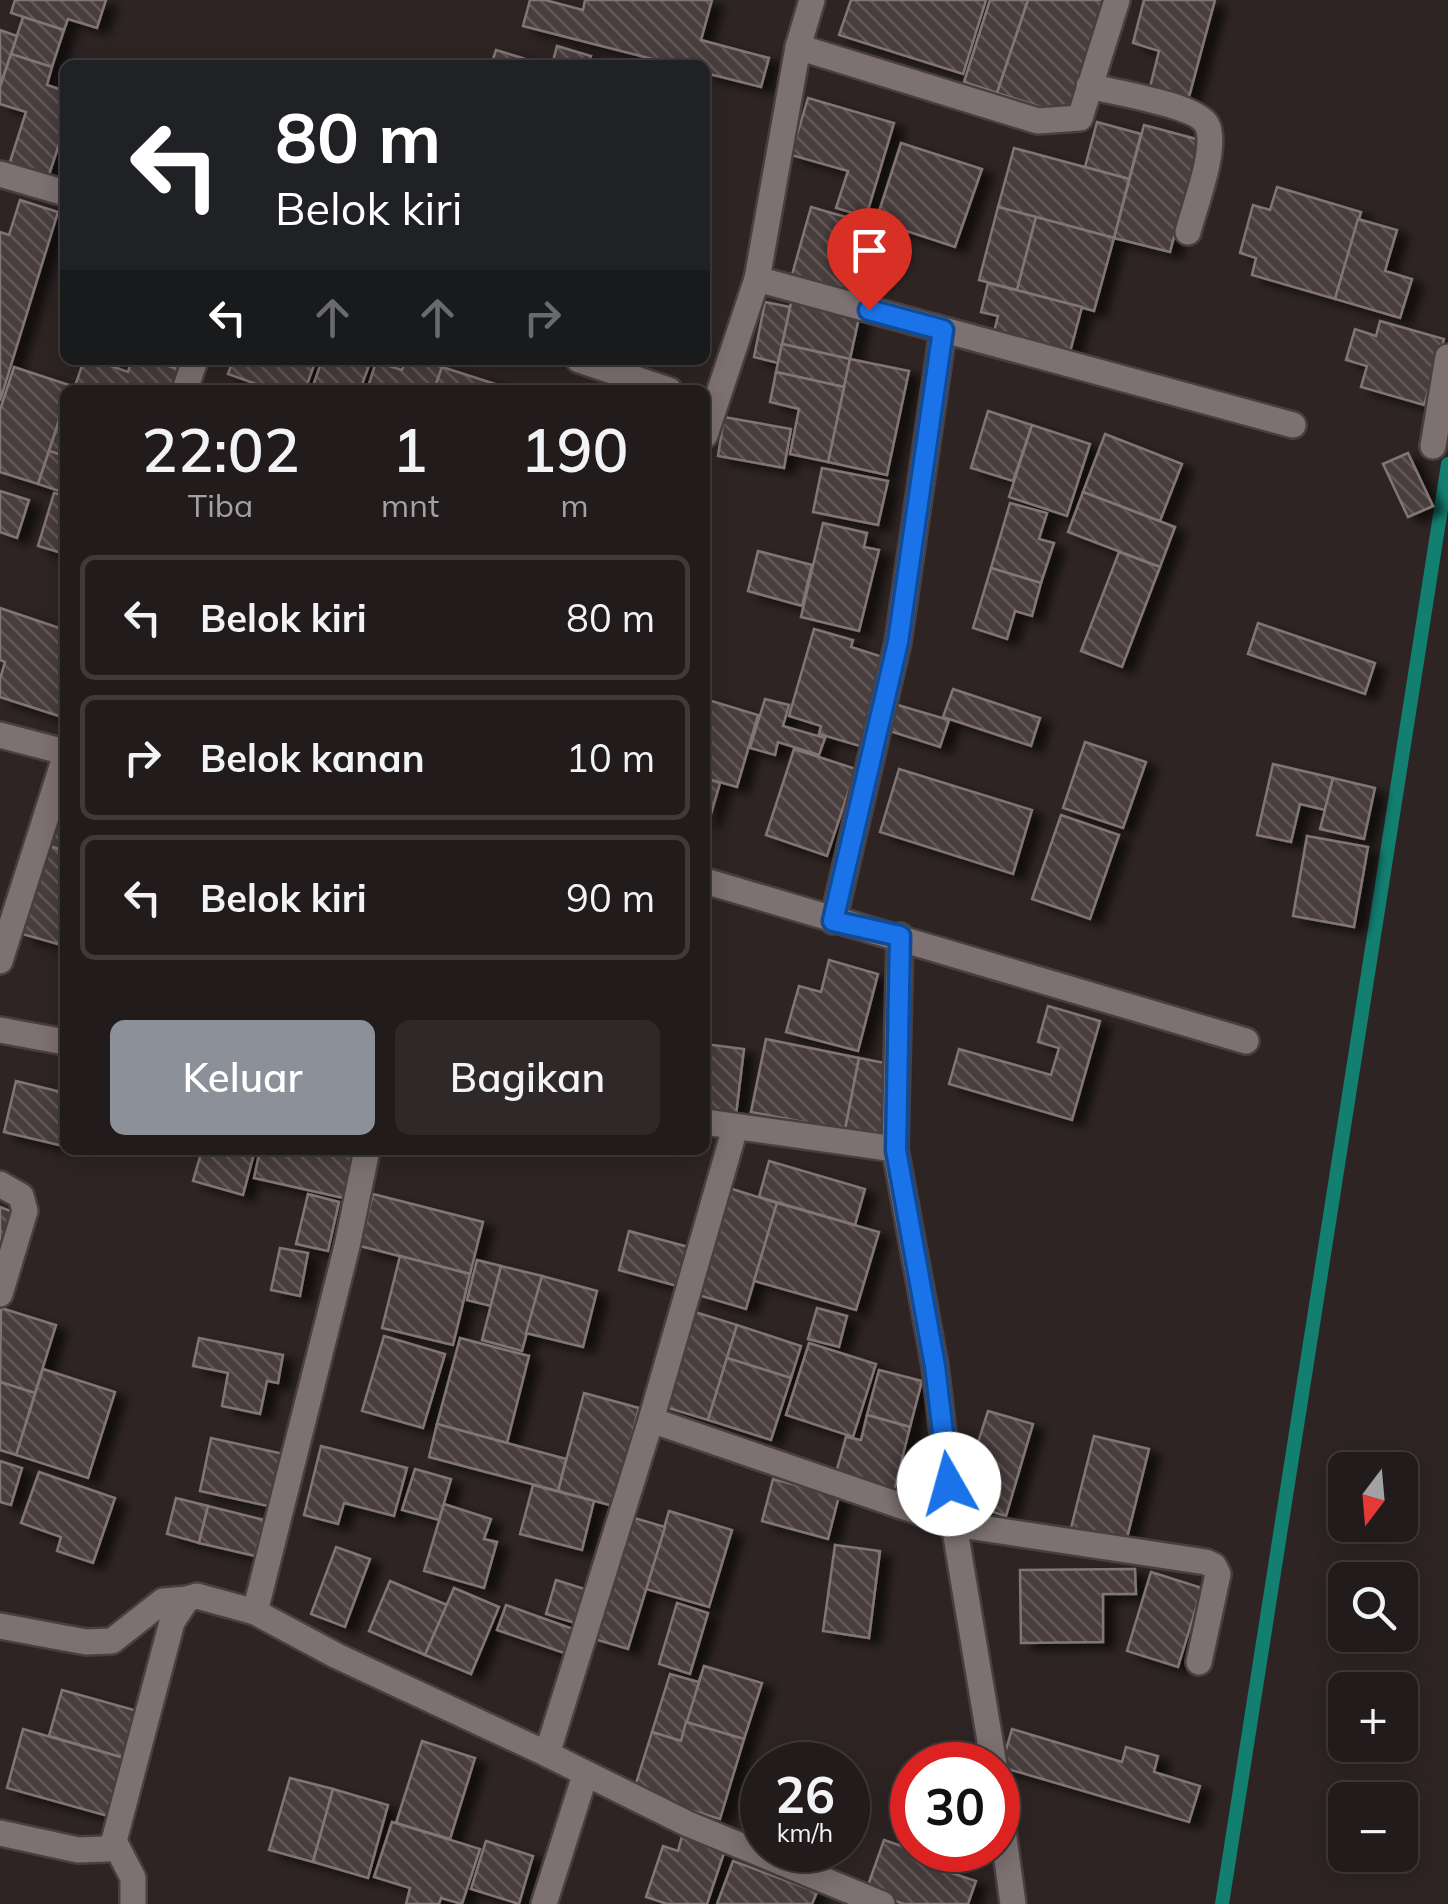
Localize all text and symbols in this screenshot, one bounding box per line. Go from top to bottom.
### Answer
text: 80 m [275,93,441,181]
icon: left [110,100,240,230]
text: Belok kiri [275,180,462,236]
pin [827,208,912,311]
icon: arrive [842,223,897,278]
icon: left [200,290,255,345]
icon: ahead [305,290,360,345]
icon: ahead [410,290,465,345]
icon: right [515,290,570,345]
text: 22:02 [141,412,300,487]
text: 1 [392,412,428,487]
text: 190 [521,412,629,487]
text: Tiba [188,485,253,525]
text: mnt [381,485,439,525]
text: m [561,485,589,525]
icon: left [115,590,170,645]
text: Belok kiri [200,594,367,642]
text: 80 m [566,594,655,642]
icon: right [115,730,170,785]
text: Belok kanan [200,734,425,782]
text: 10 m [566,734,655,782]
icon: left [115,870,170,925]
text: Belok kiri [200,874,367,922]
text: 90 m [566,874,655,922]
button: Keluar [110,1020,375,1135]
button: Bagikan [395,1020,660,1135]
position arrow [897,1432,1001,1536]
north arrow [1328,1452,1418,1542]
map controls [1328,1452,1418,1872]
button: search [1328,1562,1418,1652]
button: + [1328,1672,1418,1762]
speed limit sign: 30 [890,1742,1020,1872]
text: 26 [775,1763,835,1826]
button: − [1328,1782,1418,1872]
text: km/h [777,1817,833,1848]

